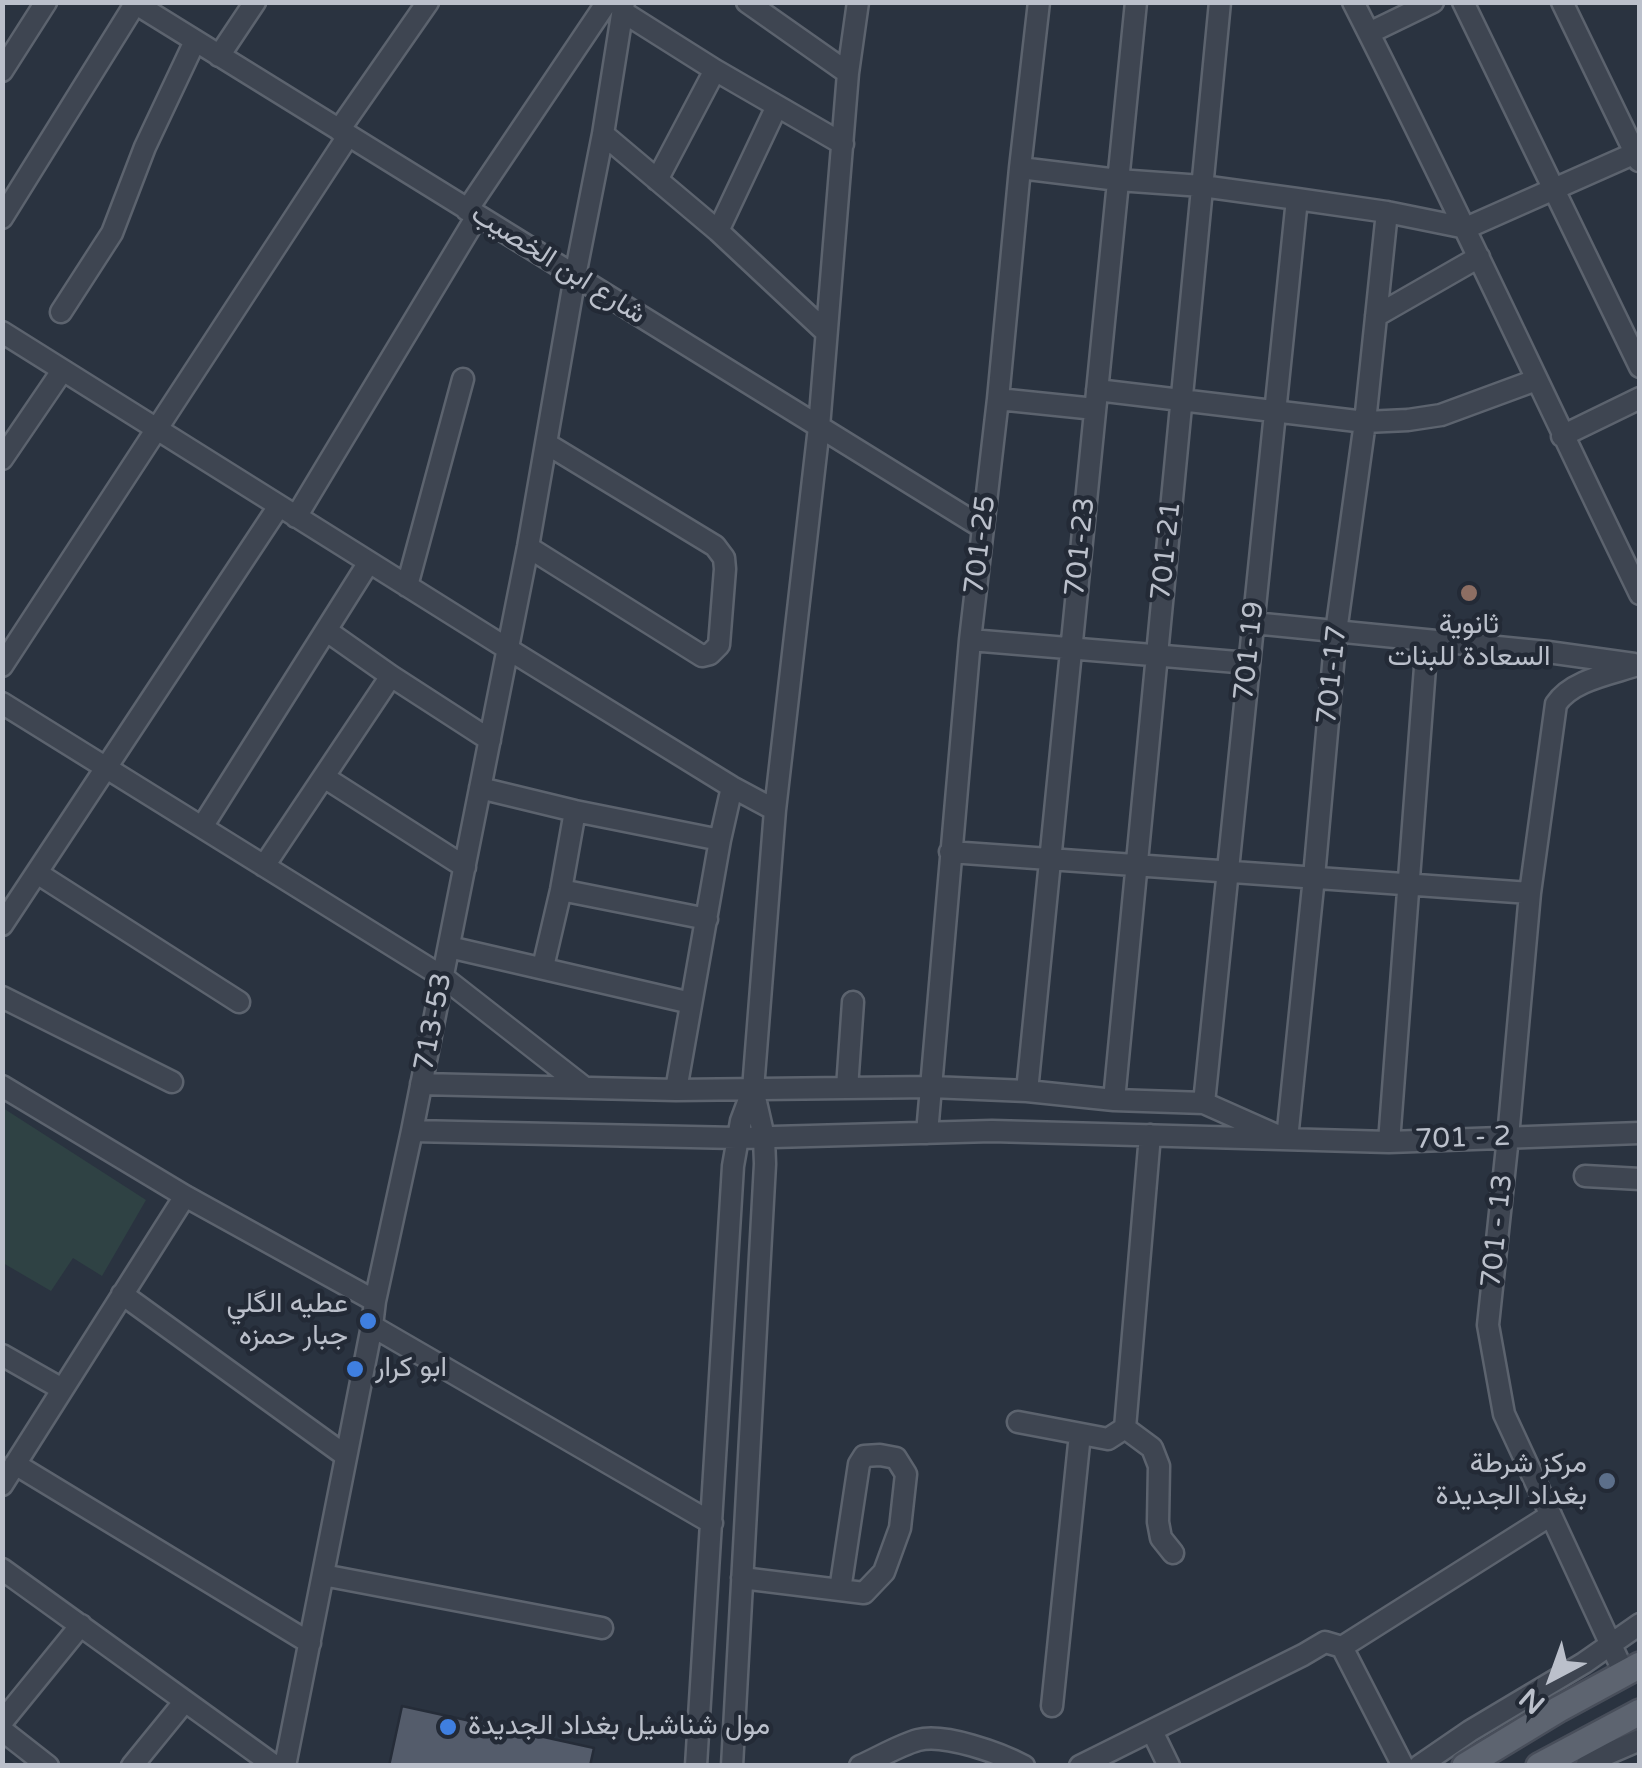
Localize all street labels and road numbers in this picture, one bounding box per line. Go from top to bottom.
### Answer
street label: شارع ابن الخصيب [464,198,652,332]
street label: 701-25 [958,494,1004,596]
street label: 701-23 [1059,496,1103,598]
street label: 701-21 [1145,500,1189,602]
street label: 701-19 [1228,600,1272,702]
street label: 701-17 [1311,624,1355,726]
street label: 713-53 [408,970,460,1074]
street label: 701 - 2 [1414,1121,1512,1157]
street label: 701 - 13 [1475,1173,1521,1289]

